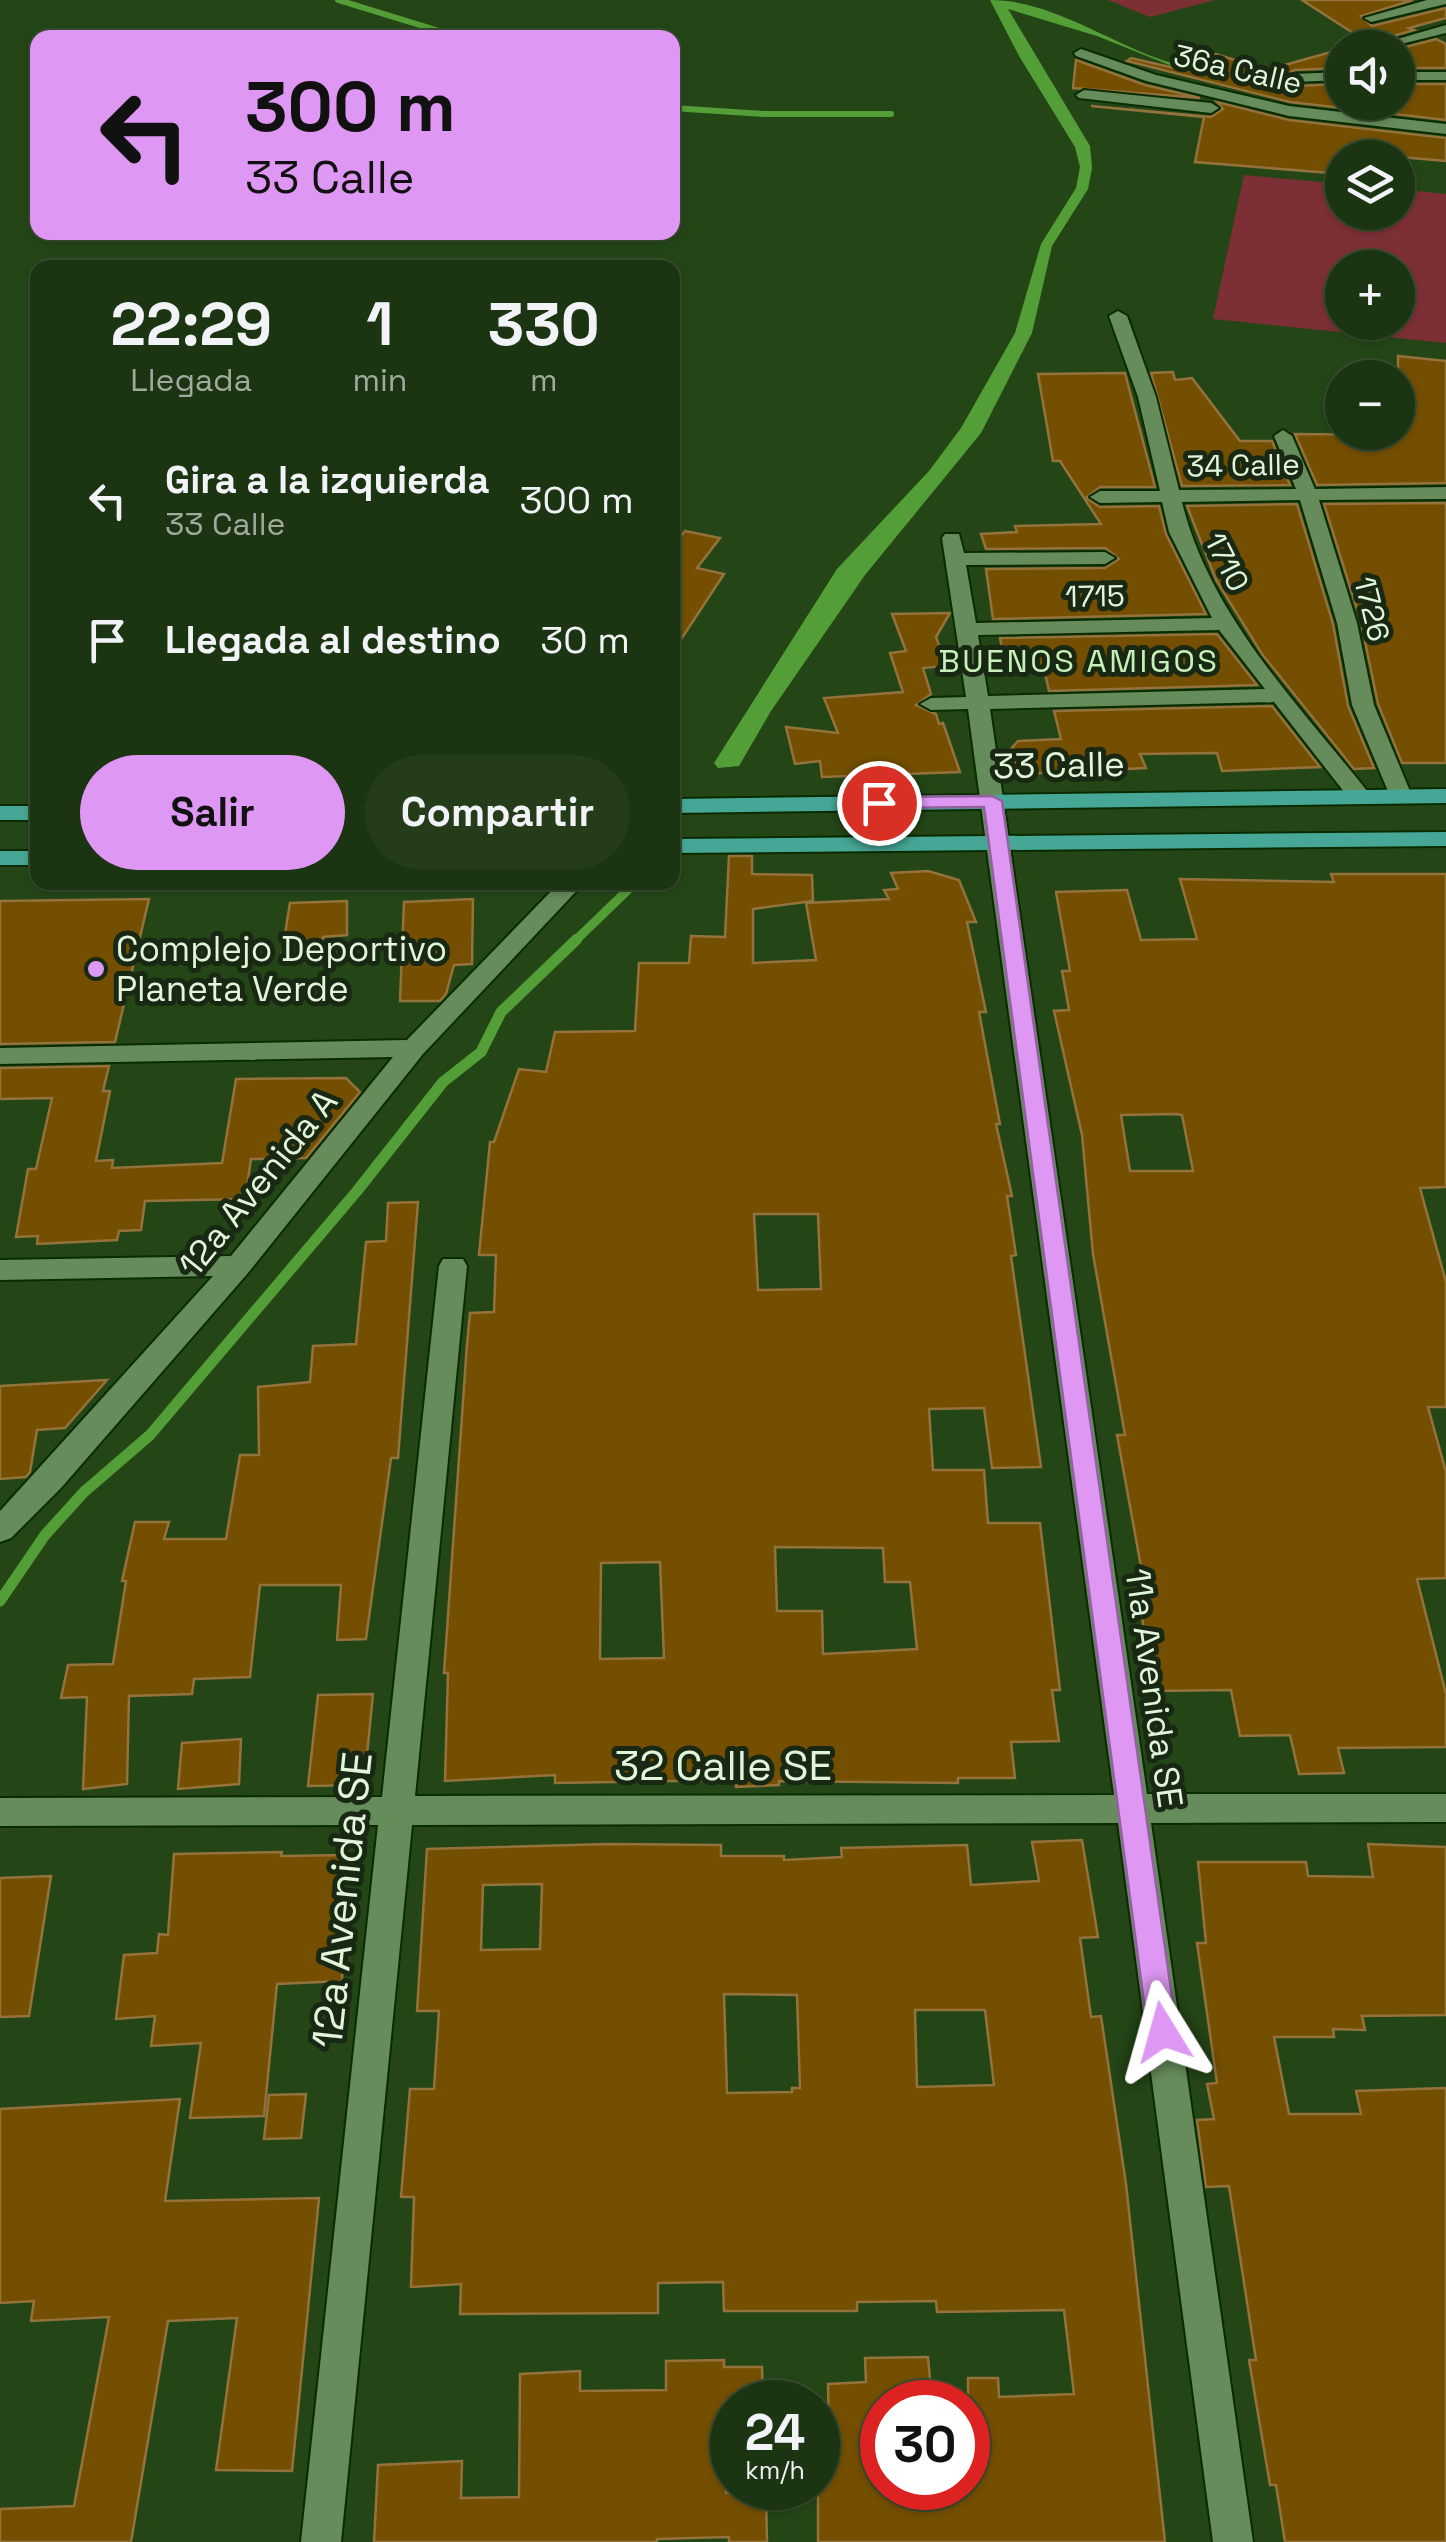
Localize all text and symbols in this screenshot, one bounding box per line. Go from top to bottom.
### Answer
map controls [1325,30,1415,450]
button: sound [1325,30,1415,120]
street label: 36a Calle [1170,35,1306,103]
text: 300 m [245,62,456,151]
icon: left [80,70,210,200]
button: layers [1325,140,1415,230]
text: 33 Calle [245,149,414,206]
button: + [1325,250,1415,340]
text: 22:29 [110,286,272,363]
text: 1 [366,286,393,363]
text: 330 [488,286,600,363]
text: Llegada [130,360,252,400]
text: min [352,360,407,400]
text: m [530,360,557,400]
button: − [1325,360,1415,450]
street label: 34 Calle [1186,445,1300,485]
text: Gira a la izquierda [165,456,490,504]
icon: left [80,473,135,528]
text: 300 m [520,476,634,524]
text: 33 Calle [165,504,285,544]
street label: 1710 [1196,526,1258,598]
street label: 1726 [1345,572,1399,646]
street label: 1715 [1065,576,1125,616]
icon: arrive [80,613,135,668]
text: Llegada al destino [165,616,501,664]
text: 30 m [540,616,630,664]
district label: BUENOS AMIGOS [939,641,1219,681]
street label: 33 Calle [993,742,1125,788]
button: Salir [80,755,345,870]
button: Compartir [365,755,630,870]
pin [837,761,922,846]
icon: arrive [852,776,907,831]
place label: Complejo Deportivo Planeta Verde [116,927,447,1011]
marker: Complejo Deportivo Planeta Verde [85,958,107,980]
street label: 12a Avenida A [169,1081,347,1285]
street label: 11a Avenida SE [1115,1566,1193,1810]
street label: 32 Calle SE [614,1739,832,1792]
street label: 12a Avenida SE [300,1750,384,2050]
position arrow [1111,1980,1215,2084]
speed limit sign: 30 [860,2380,990,2510]
text: 24 [745,2401,805,2465]
text: km/h [745,2454,805,2486]

